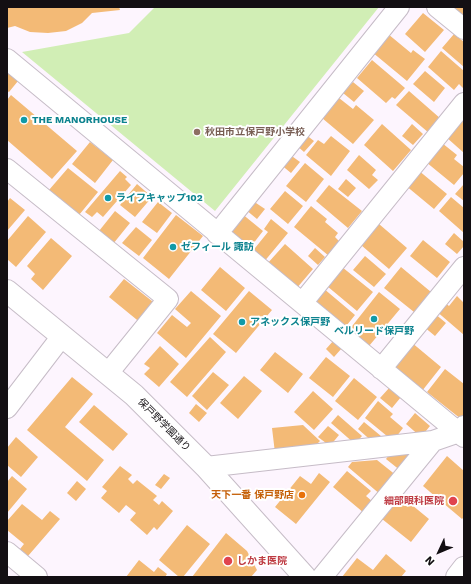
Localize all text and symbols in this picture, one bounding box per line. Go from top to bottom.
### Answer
place label: THE MANORHOUSE [32,114,127,126]
marker: THE MANORHOUSE [19,115,29,125]
place label: 秋田市立保戸野小学校 [205,126,305,138]
marker: 秋田市立保戸野小学校 [192,127,202,137]
place label: ライフキャップ102 [116,192,203,204]
marker: ライフキャップ102 [103,193,113,203]
place label: ゼフィール 諏訪 [181,241,254,253]
marker: ゼフィール 諏訪 [168,242,178,252]
marker: ベルリード保戸野 [369,314,379,324]
place label: アネックス保戸野 [250,316,330,328]
marker: アネックス保戸野 [237,317,247,327]
place label: ベルリード保戸野 [334,325,414,337]
street label: 保戸野学園通り [135,396,193,454]
place label: 天下一番 保戸野店 [211,489,294,501]
marker: 天下一番 保戸野店 [297,490,307,500]
place label: 細部眼科医院 [384,495,444,507]
marker: 細部眼科医院 [447,495,459,507]
north arrow [419,532,459,572]
text: N [422,553,438,568]
marker: しかま医院 [222,555,234,567]
place label: しかま医院 [237,555,287,567]

